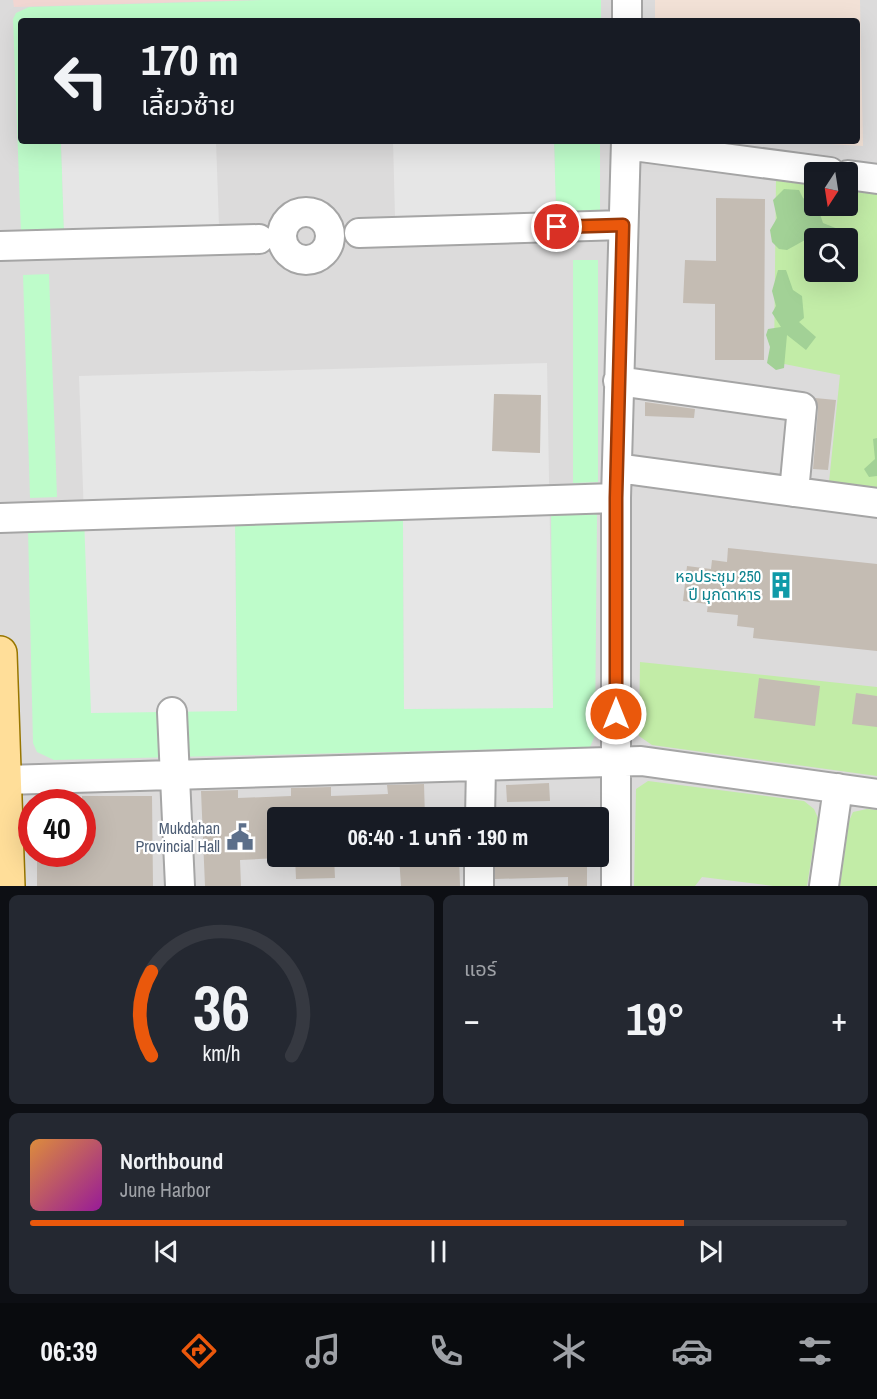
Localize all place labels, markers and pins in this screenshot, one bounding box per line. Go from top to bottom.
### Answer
pin [531,201,582,252]
place label: หอประชุม 250 ปี มุกดาหาร [675,565,761,605]
building icon: หอประชุม 250 ปี มุกดาหาร [766,570,796,600]
place label: Mukdahan Provincial Hall [135,817,220,857]
public building icon: Mukdahan Provincial Hall [225,822,255,852]

